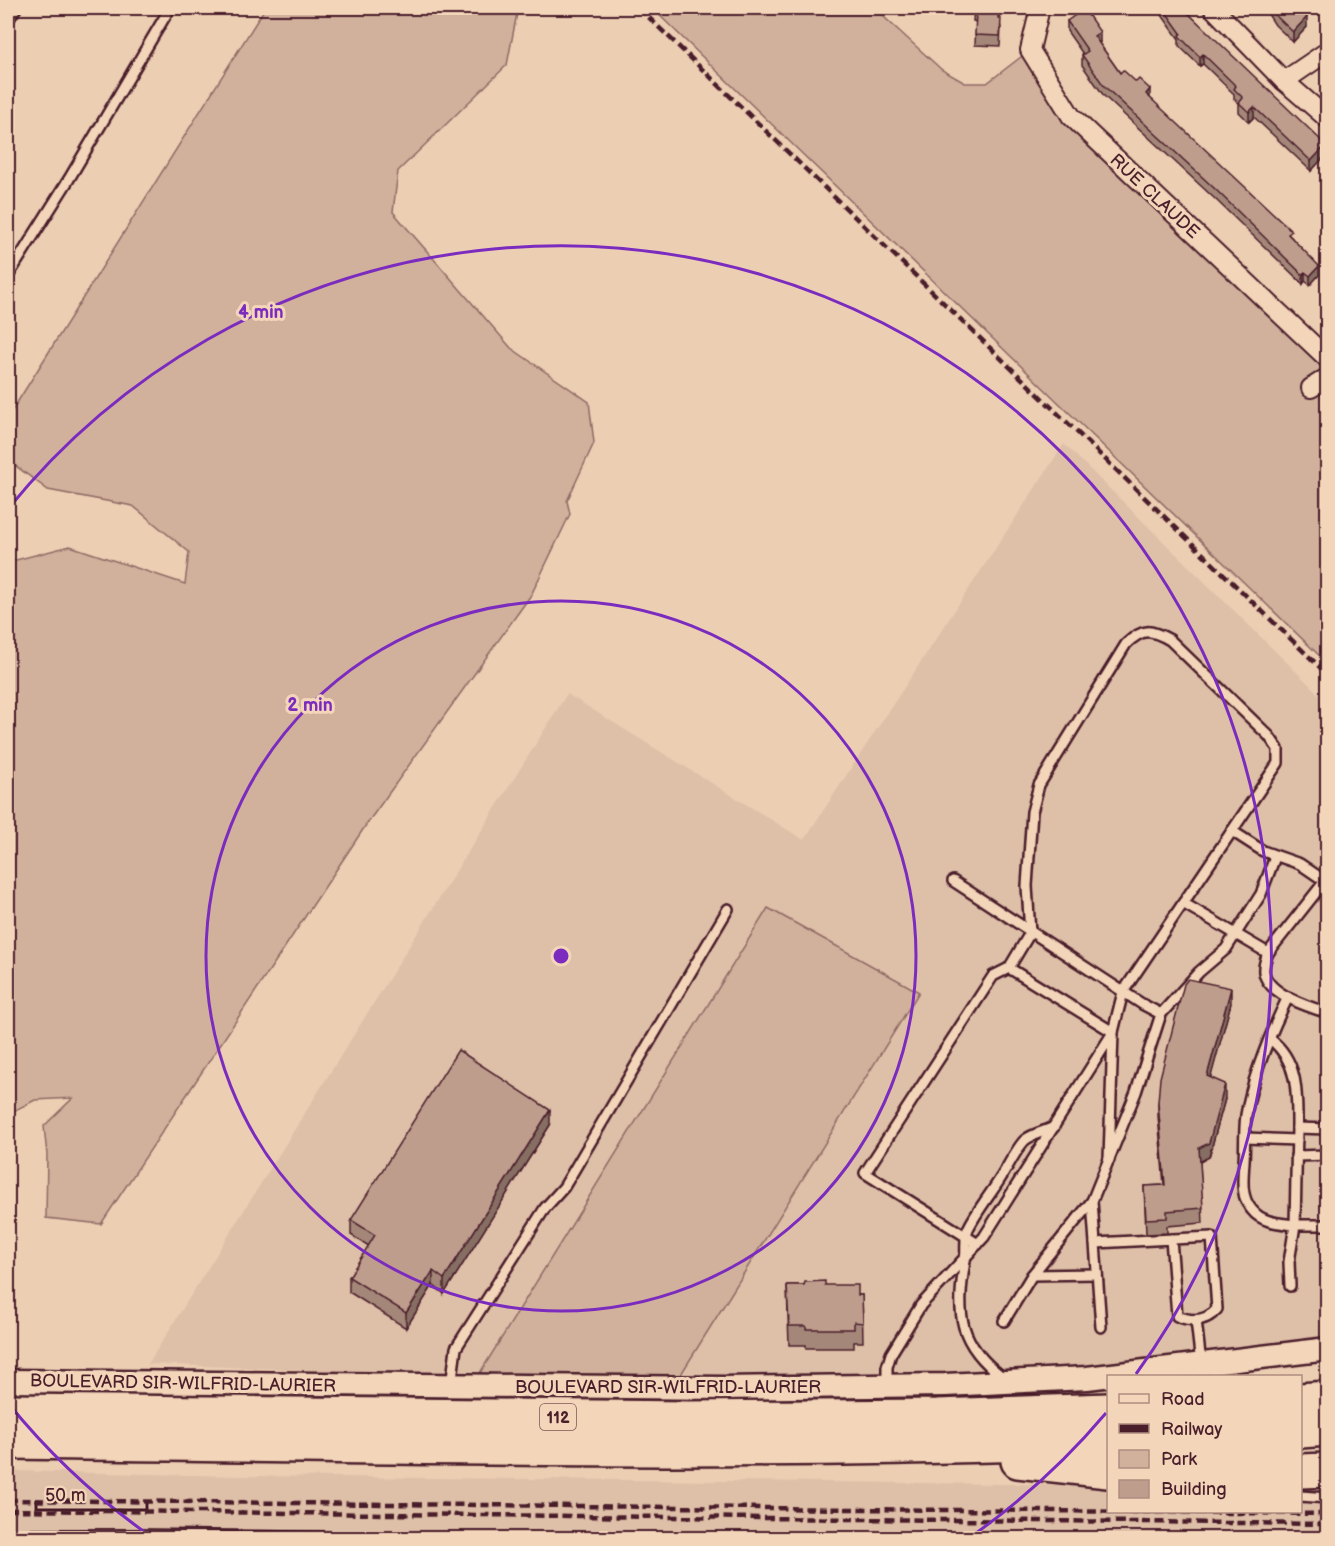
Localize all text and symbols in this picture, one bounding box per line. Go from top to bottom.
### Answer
street label: RUE CLAUDE [1106,150,1204,243]
text: 4 min [238,302,284,323]
text: 2 min [287,695,333,716]
centre of rings [551,946,571,966]
street label: BOULEVARD SIR-WILFRID-LAURIER [30,1370,336,1397]
legend [1107,1375,1302,1513]
street label: BOULEVARD SIR-WILFRID-LAURIER [515,1377,821,1398]
text: Road [1161,1389,1205,1410]
road number: 112 [540,1404,576,1430]
text: Railway [1161,1419,1223,1440]
text: Park [1161,1449,1197,1470]
scale bar [36,1474,147,1512]
text: Building [1161,1479,1227,1500]
text: 50 m [45,1485,86,1506]

